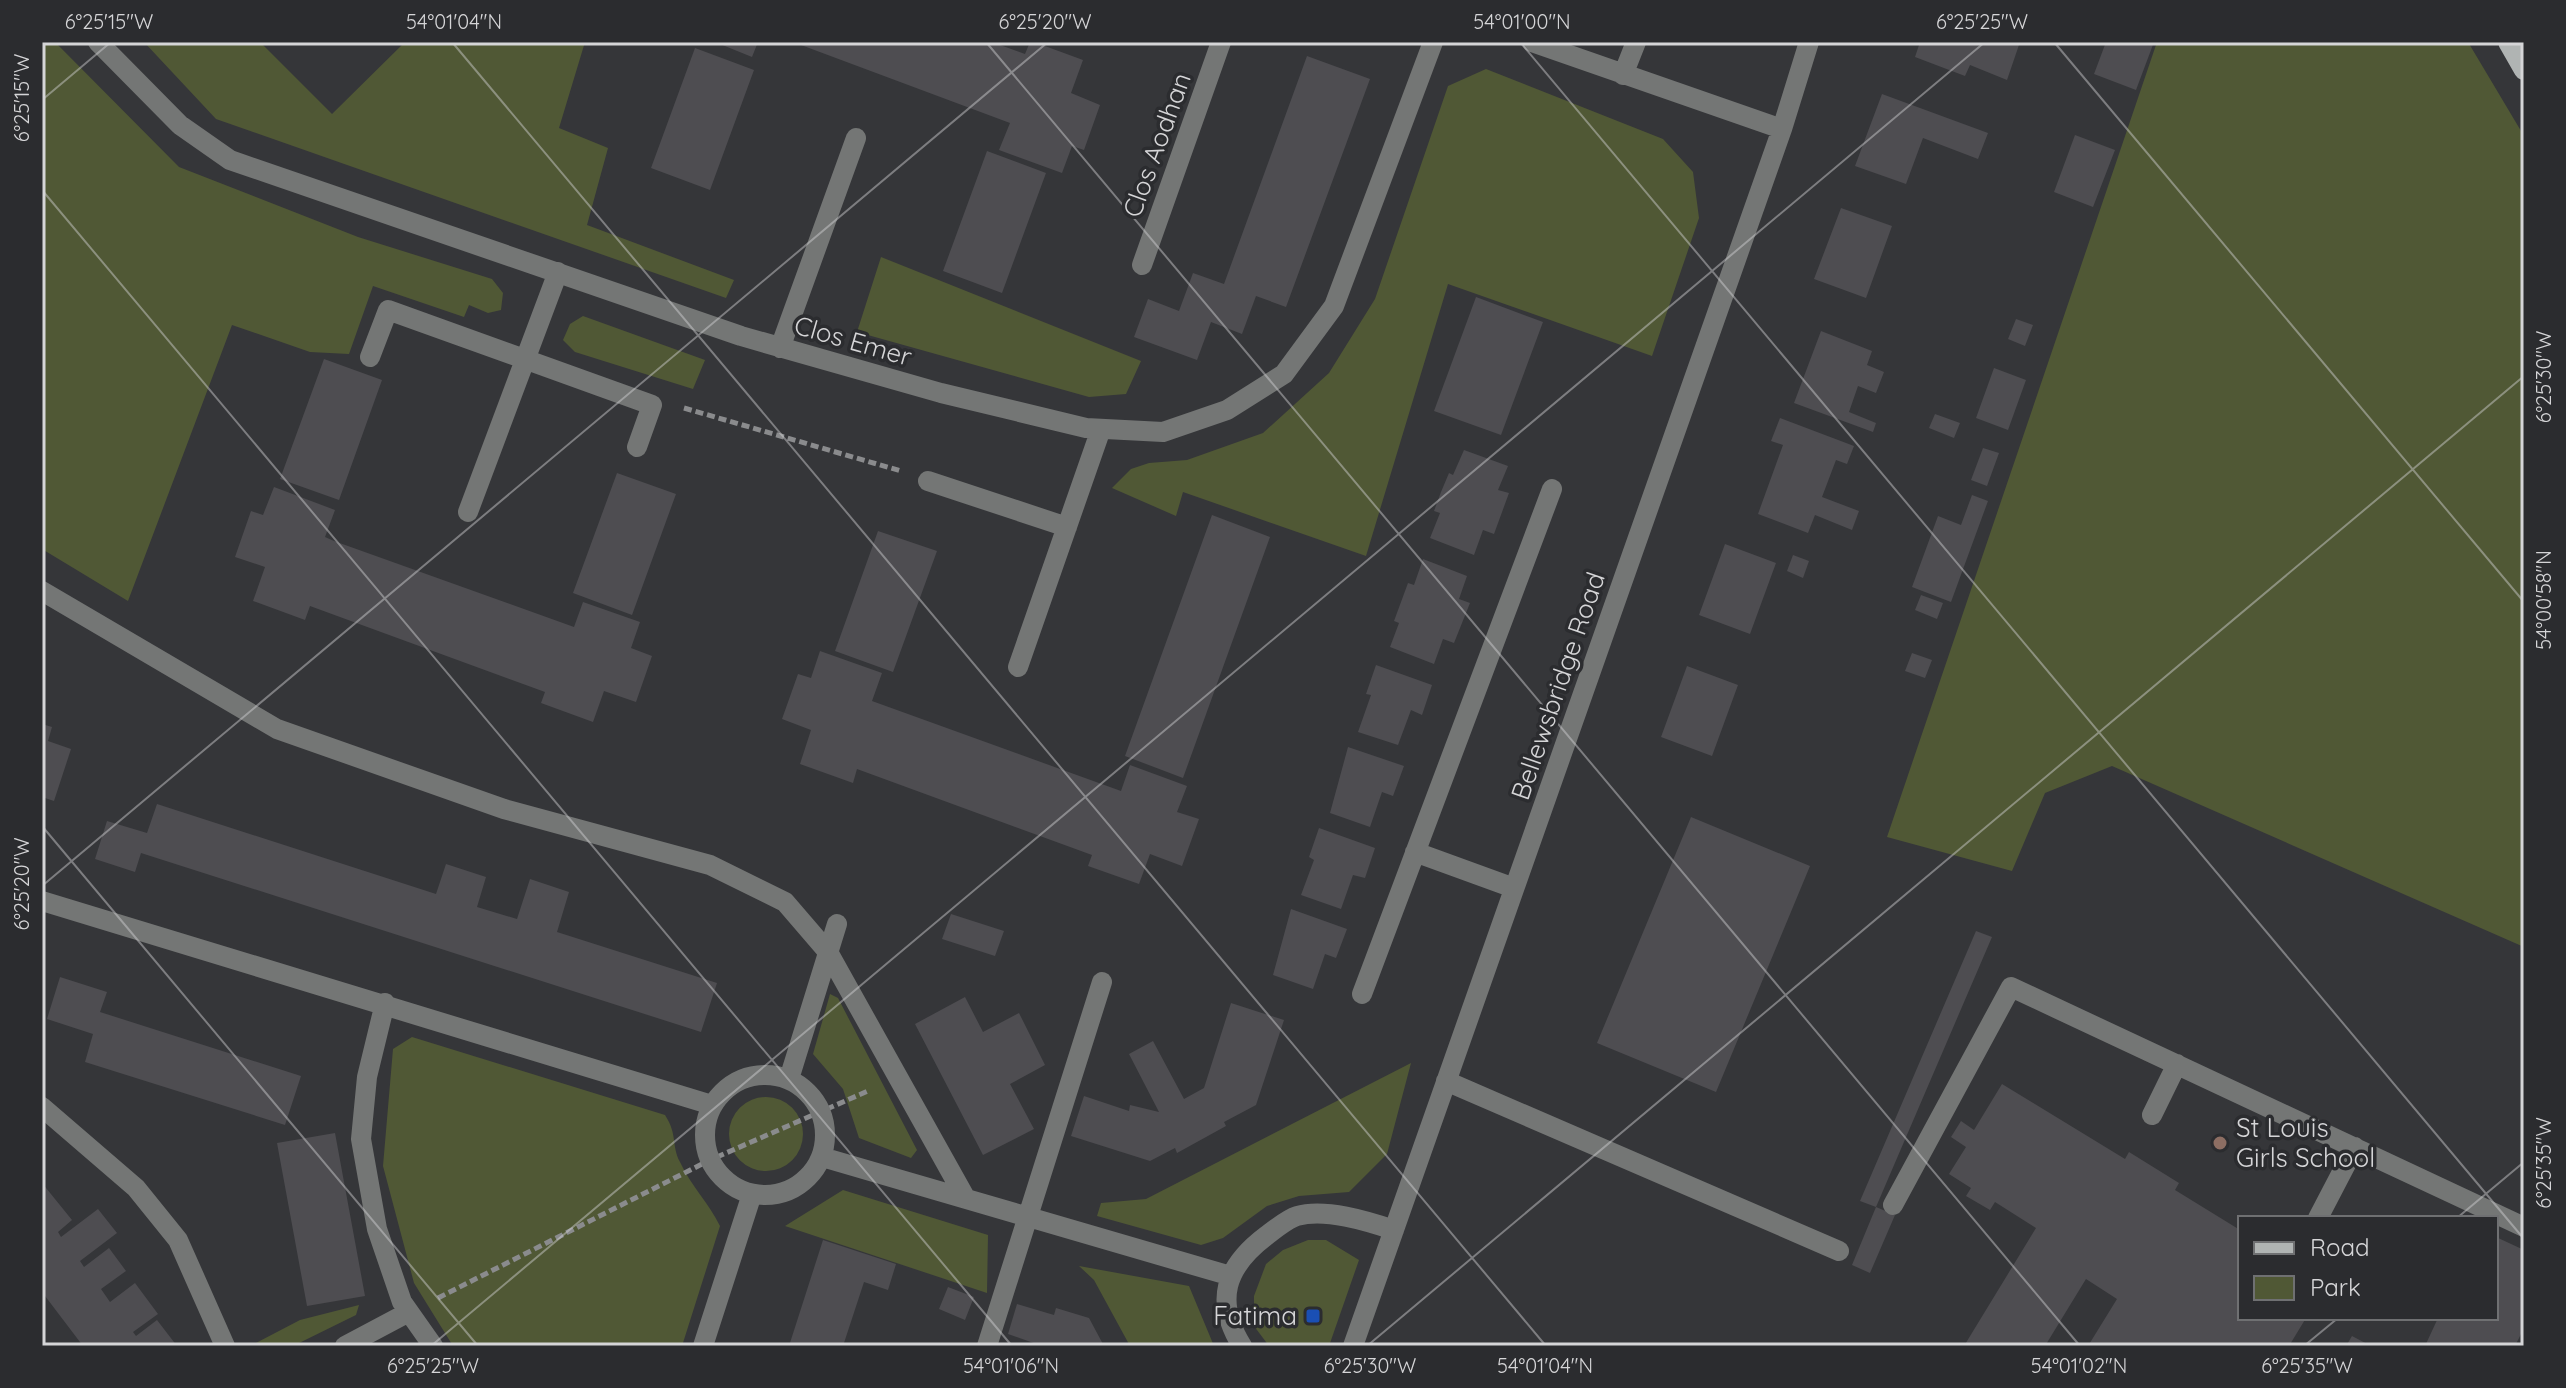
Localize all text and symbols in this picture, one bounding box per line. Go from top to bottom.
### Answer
text: 6°25'15"W [65,9,153,34]
text: 54°01'04"N [406,9,502,34]
text: 6°25'20"W [998,9,1092,34]
text: 54°01'00"N [1473,9,1571,34]
text: 6°25'25"W [1936,9,2028,34]
text: 6°25'15"W [9,54,34,142]
street label: Clos Aodhan [1115,68,1198,222]
street label: Clos Emer [790,308,916,373]
text: 6°25'30"W [2531,331,2556,423]
text: 54°00'58"N [2531,550,2556,650]
street label: Bellewsbridge Road [1503,568,1612,804]
text: 6°25'20"W [9,837,34,931]
place label: St Louis Girls School [2236,1111,2375,1174]
text: 6°25'35"W [2531,1117,2556,1209]
marker: St Louis Girls School [2211,1134,2229,1152]
legend [2238,1216,2498,1320]
text: Road [2310,1232,2370,1262]
text: Park [2310,1272,2361,1302]
place label: Fatima [1213,1299,1297,1332]
marker: Fatima [1304,1307,1322,1325]
text: 6°25'25"W [387,1353,479,1378]
text: 54°01'06"N [963,1353,1059,1378]
text: 6°25'30"W [1324,1353,1416,1378]
text: 54°01'04"N [1497,1353,1593,1378]
text: 54°01'02"N [2031,1353,2127,1378]
text: 6°25'35"W [2261,1353,2353,1378]

